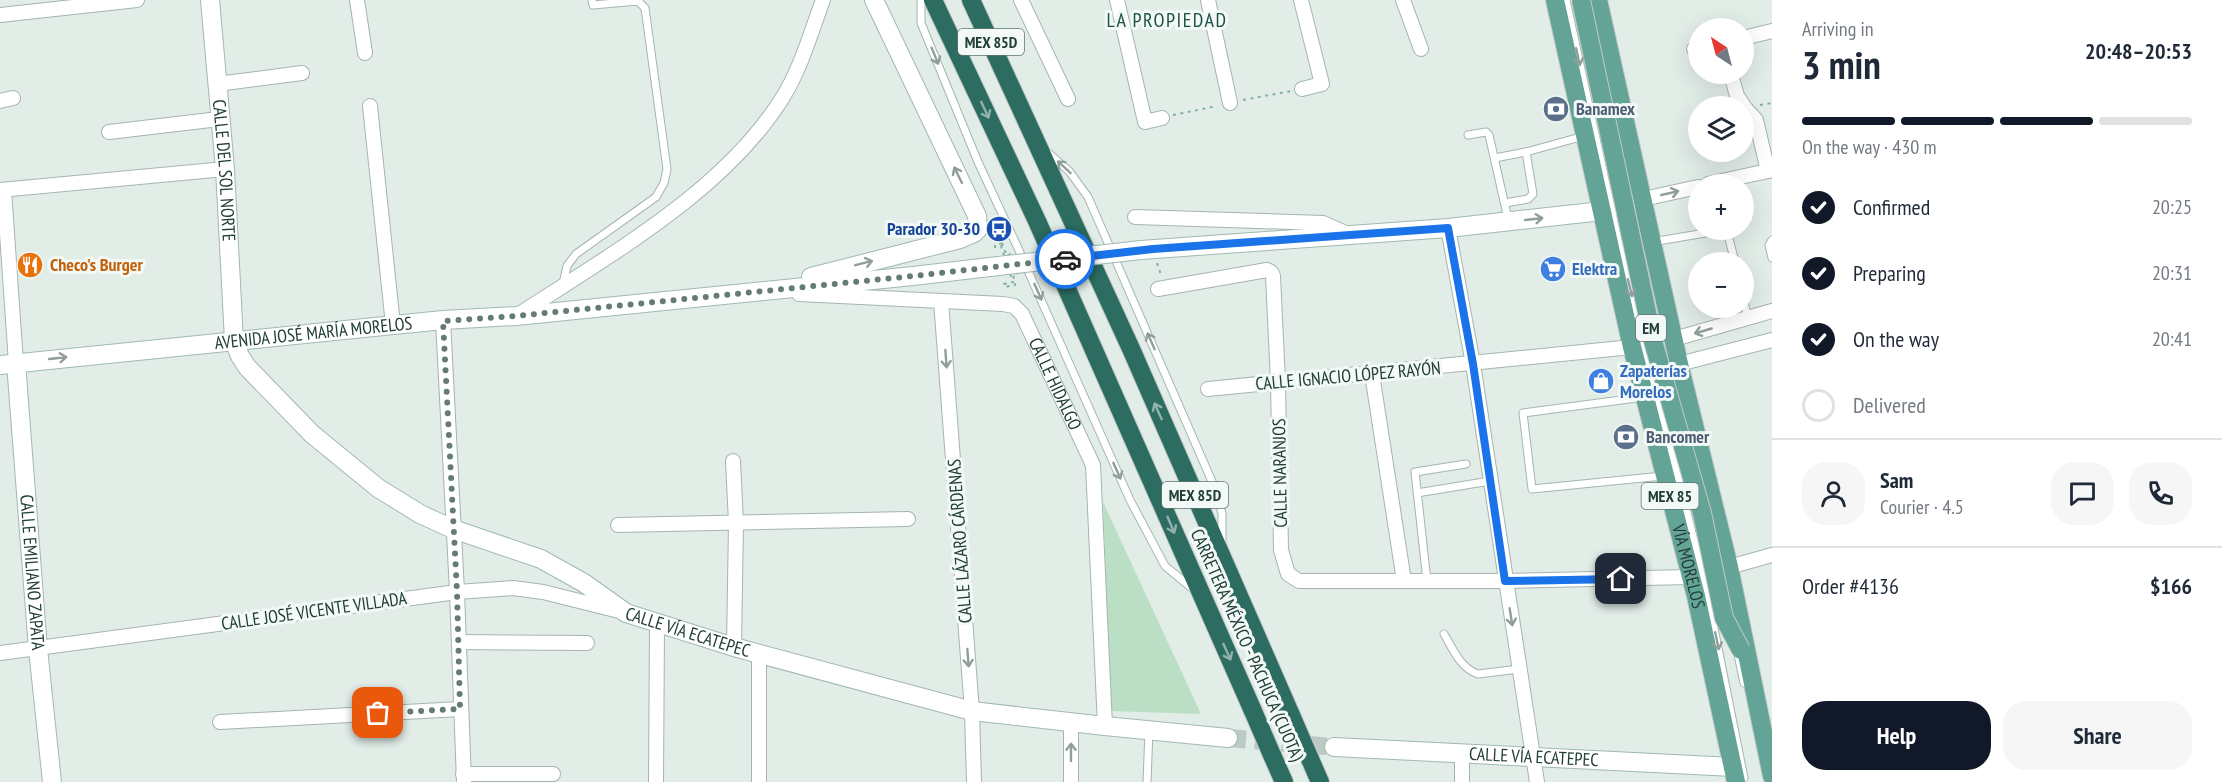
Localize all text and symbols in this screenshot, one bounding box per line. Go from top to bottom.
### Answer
district label: LA PROPIEDAD [1107,7,1227,33]
text: Arriving in [1802,16,1874,42]
north arrow [1688,18,1754,84]
map controls [1688,18,1754,318]
road number: MEX 85D [958,29,1024,55]
text: 20:48–20:53 [2085,37,2192,65]
text: 3 min [1802,39,1881,90]
one-way arrow [930,46,941,65]
one-way arrow [1573,47,1584,66]
bank icon: Banamex [1541,94,1571,124]
button: layers [1688,96,1754,162]
place label: Banamex [1576,97,1635,120]
street label: CALLE DEL SOL NORTE [208,98,241,242]
one-way arrow [979,100,991,118]
text: On the way · 430 m [1802,134,1937,160]
one-way arrow [1057,161,1072,175]
one-way arrow [951,166,963,184]
button: + [1688,174,1754,240]
one-way arrow [1660,187,1680,198]
icon: check [1802,191,1835,224]
text: Confirmed [1853,193,1930,221]
text: 20:25 [2152,194,2192,220]
one-way arrow [1523,213,1543,224]
bus stop icon: Parador 30-30 [984,214,1014,244]
place label: Parador 30-30 [887,217,980,240]
courier [1035,229,1095,289]
icon: car [1049,243,1082,276]
restaurant icon: Checo's Burger [15,250,45,280]
button: − [1688,252,1754,318]
place label: Checo's Burger [50,253,144,276]
supermarket icon: Elektra [1538,254,1568,284]
one-way arrow [855,256,874,268]
place label: Elektra [1572,257,1617,280]
icon: check [1802,257,1835,290]
text: Preparing [1853,259,1926,287]
text: 20:31 [2152,260,2192,286]
one-way arrow [1625,278,1637,297]
one-way arrow [1033,283,1044,301]
street label: AVENIDA JOSÉ MARÍA MORELOS [213,311,414,354]
road number: EM [1636,315,1666,341]
icon: check [1802,323,1835,356]
text: On the way [1853,325,1939,353]
one-way arrow [1694,326,1713,337]
text: 20:41 [2152,326,2192,352]
one-way arrow [1144,332,1156,350]
street label: CALLE HIDALGO [1024,334,1087,434]
one-way arrow [941,348,952,368]
one-way arrow [48,353,68,364]
street label: CALLE IGNACIO LÓPEZ RAYÓN [1254,356,1442,395]
place label: Zapaterías Morelos [1620,359,1687,403]
shop icon: Zapaterías Morelos [1586,366,1616,396]
text: Delivered [1853,391,1926,419]
one-way arrow [1152,402,1163,421]
street label: CALLE NARANJOS [1267,418,1292,528]
bank icon: Bancomer [1611,422,1641,452]
place label: Bancomer [1646,425,1710,448]
street label: CALLE LÁZARO CÁRDENAS [942,458,977,624]
one-way arrow [1111,461,1123,479]
button: person [1802,462,1865,525]
button: chat [2051,462,2114,525]
button: phone [2129,462,2192,525]
text: Sam [1880,466,1913,494]
road number: MEX 85D [1162,482,1228,508]
road number: MEX 85 [1642,483,1698,509]
street label: CALLE EMILIANO ZAPATA [15,494,50,651]
text: Courier · 4.5 [1880,494,1964,520]
one-way arrow [1166,516,1178,534]
street label: VÍA MORELOS [1667,521,1710,611]
street label: CARRETERA MÉXICO - PACHUCA (CUOTA) [1186,525,1309,765]
pin [1595,553,1646,604]
icon: home [1604,562,1637,595]
text: Order #4136 [1802,572,1899,600]
text: $166 [2150,572,2192,600]
street label: CALLE JOSÉ VICENTE VILLADA [220,586,409,635]
street label: CALLE VÍA ECATEPEC [623,602,753,662]
one-way arrow [1505,607,1516,627]
one-way arrow [1712,630,1723,650]
one-way arrow [1222,642,1233,661]
one-way arrow [963,648,974,668]
pin [352,687,403,738]
icon: bag [361,696,394,729]
button: Help [1802,701,1991,770]
button: Share [2003,701,2192,770]
street label: CALLE VÍA ECATEPEC [1468,742,1599,771]
one-way arrow [1065,743,1077,763]

